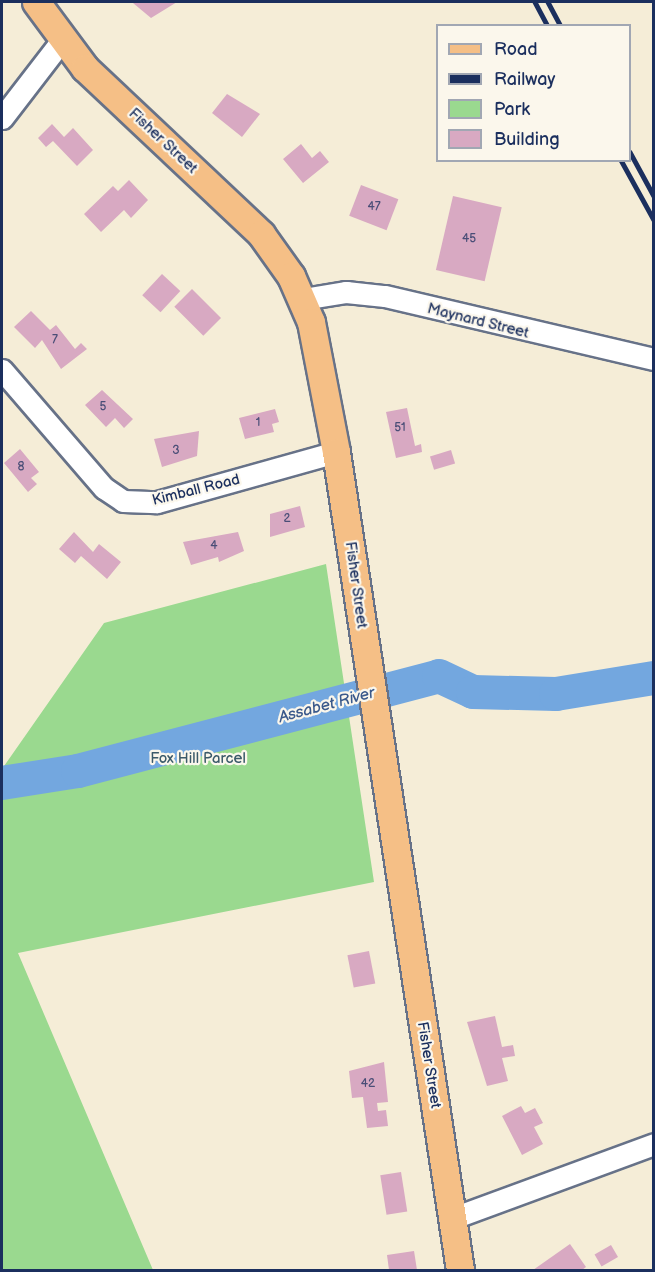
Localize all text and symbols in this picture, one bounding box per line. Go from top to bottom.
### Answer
legend [436,24,631,162]
text: Road [494,39,538,60]
text: Railway [494,69,556,90]
text: Park [494,99,530,120]
street label: Fisher Street [125,105,201,177]
text: Building [494,129,560,150]
house number: 47 [367,200,381,214]
house number: 45 [462,232,476,246]
street label: Maynard Street [425,300,531,342]
house number: 7 [52,333,58,347]
house number: 5 [100,400,106,414]
house number: 1 [256,416,260,430]
house number: 51 [394,421,406,435]
house number: 3 [172,444,180,458]
house number: 8 [18,460,24,474]
street label: Kimball Road [150,470,242,510]
house number: 2 [283,512,291,526]
house number: 4 [210,539,218,553]
street label: Fisher Street [341,540,371,630]
water label: Assabet River [277,684,377,728]
park label: Fox Hill Parcel [150,750,246,768]
street label: Fisher Street [413,1020,445,1110]
house number: 42 [361,1077,375,1091]

